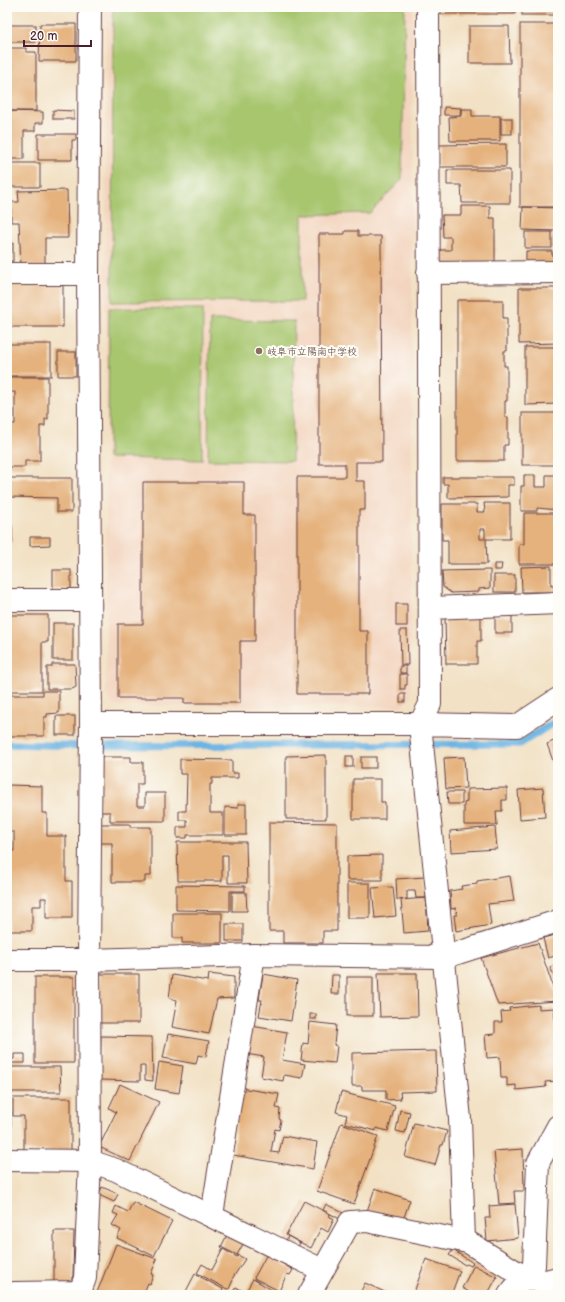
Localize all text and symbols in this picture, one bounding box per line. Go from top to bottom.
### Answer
scale bar [24,22,91,48]
text: 20 m [30,29,57,44]
marker: 岐阜市立陽南中学校 [254,346,264,356]
place label: 岐阜市立陽南中学校 [267,346,357,358]

